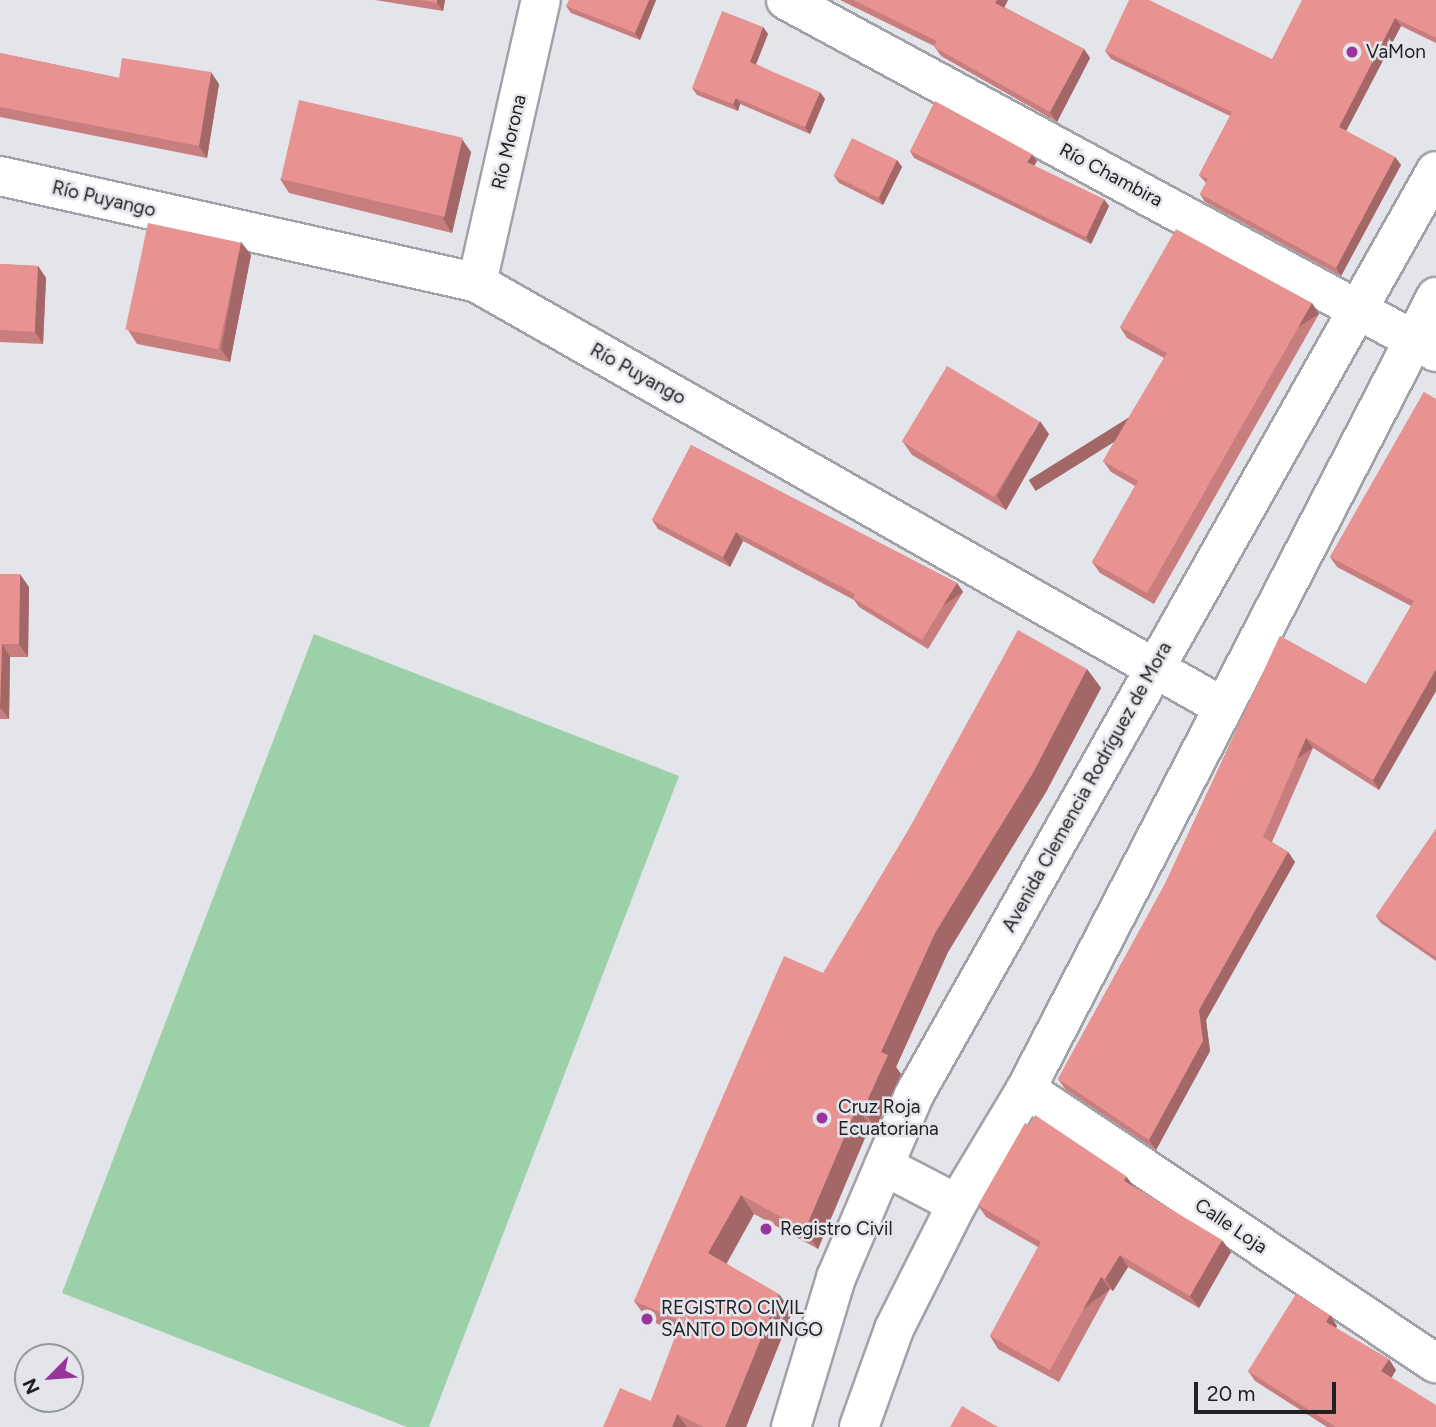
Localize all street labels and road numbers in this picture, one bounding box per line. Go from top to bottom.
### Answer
street label: Río Morona [487,92,531,192]
street label: Río Chambira [1055,138,1167,212]
street label: Río Puyango [50,176,158,222]
street label: Río Puyango [586,338,690,410]
street label: Avenida Clemencia Rodríguez de Mora [997,638,1177,936]
street label: Calle Loja [1190,1193,1272,1259]

